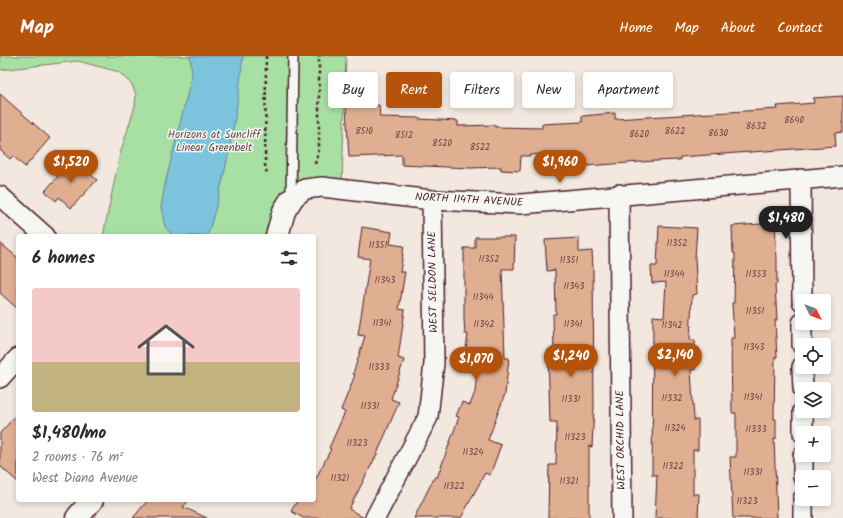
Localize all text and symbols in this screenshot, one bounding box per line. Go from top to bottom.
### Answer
text: Map [20,13,54,43]
text: Home [619,17,653,39]
text: Map [675,17,699,39]
text: About [721,17,755,39]
text: Contact [777,17,823,39]
chip: Buy [328,72,378,108]
chip: Rent [386,72,442,108]
chip: Filters [450,72,514,108]
chip: New [522,72,575,108]
chip: Apartment [583,72,673,108]
house number: 8640 [784,113,804,128]
house number: 8632 [746,119,766,134]
house number: 8510 [355,124,373,139]
house number: 8622 [665,124,685,139]
park label: Horizons at Suncliff Linear Greenbelt [168,126,262,157]
house number: 8630 [708,126,729,141]
house number: 8620 [629,127,650,142]
house number: 8512 [395,128,413,143]
house number: 8520 [432,136,452,151]
house number: 8522 [470,140,490,155]
pin: $1,520 [38,150,104,184]
pin: $1,960 [527,150,593,184]
text: $1,520 [53,152,89,173]
text: $1,960 [542,152,578,173]
street label: NORTH 114TH AVENUE [414,188,524,212]
pin: $1,480 [753,206,819,240]
text: $1,480 [768,208,804,229]
street label: WEST SELDON LANE [423,230,443,333]
house number: 11352 [667,236,687,251]
house number: 11351 [369,238,387,253]
text: 6 homes [32,245,95,272]
icon: filters [278,247,300,269]
house number: 11352 [479,252,499,267]
house number: 11351 [560,253,578,268]
house number: 11344 [664,267,684,282]
house number: 11353 [746,267,766,282]
house number: 11343 [375,273,395,288]
house number: 11343 [564,279,584,294]
house number: 11344 [473,290,493,305]
north arrow [795,294,831,330]
map controls [795,294,831,506]
house number: 11351 [746,304,764,319]
icon: home [130,314,202,386]
house number: 11341 [373,316,391,331]
house number: 11342 [474,317,494,332]
house number: 11341 [564,317,582,332]
house number: 11342 [662,318,682,333]
button: locate [795,338,831,374]
house number: 11343 [744,340,764,355]
pin: $2,140 [642,343,708,377]
pin: $1,240 [538,344,604,378]
text: $2,140 [657,345,693,366]
text: $1,240 [553,346,589,367]
pin: $1,070 [443,347,509,381]
text: $1,070 [459,349,493,370]
house number: 11333 [368,360,390,375]
button: layers [795,382,831,418]
street label: WEST ORCHID LANE [611,389,631,490]
house number: 11341 [744,390,762,405]
house number: 11332 [661,391,683,406]
house number: 11331 [562,392,581,407]
house number: 11331 [361,399,380,414]
text: $1,480/mo [32,420,106,447]
house number: 11324 [665,421,686,436]
house number: 11333 [745,422,767,437]
button: + [795,426,831,462]
house number: 11323 [564,430,586,445]
house number: 11323 [346,436,368,451]
house number: 11324 [463,445,484,460]
text: 2 rooms · 76 m² [32,447,123,468]
house number: 11322 [662,459,684,474]
house number: 11331 [744,465,763,480]
text: West Diana Avenue [32,468,138,489]
button: − [795,470,831,506]
house number: 11321 [331,471,350,486]
house number: 11321 [560,474,579,489]
house number: 11322 [443,479,465,494]
house number: 11323 [736,494,758,509]

